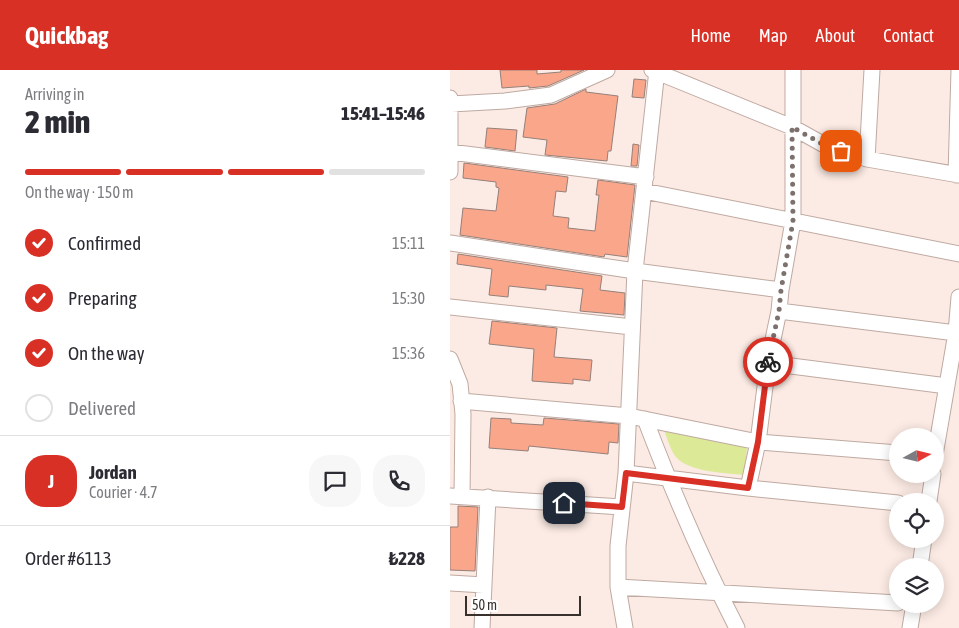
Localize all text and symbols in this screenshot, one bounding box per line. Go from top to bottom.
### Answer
text: Quickbag [25,22,108,49]
text: Home [691,25,731,46]
text: Map [759,25,788,46]
text: About [816,25,855,46]
text: Contact [883,25,934,46]
text: Arriving in [25,85,85,103]
text: 15:41–15:46 [341,102,425,124]
text: 2 min [25,103,90,140]
pin [820,130,862,172]
icon: bag [827,137,855,165]
text: On the way · 150 m [25,183,134,201]
icon: check [25,229,53,257]
text: Confirmed [68,232,141,254]
text: 15:11 [392,234,425,252]
icon: check [25,284,53,312]
text: Preparing [68,287,137,309]
text: 15:30 [392,289,425,307]
courier [743,337,793,387]
icon: check [25,339,53,367]
text: On the way [68,342,145,364]
text: 15:36 [392,344,425,362]
icon: bike [754,348,782,376]
text: Delivered [68,397,136,419]
north arrow [889,428,944,482]
map controls [889,428,944,613]
button: chat [309,455,361,507]
button: phone [373,455,425,507]
text: Jordan [89,461,137,483]
text: J [48,470,54,492]
pin [543,482,585,524]
text: Courier · 4.7 [89,483,158,501]
icon: home [550,489,578,517]
button: locate [889,493,944,548]
text: Order #6113 [25,547,112,569]
text: ₺228 [389,547,425,569]
button: layers [889,558,944,613]
scale bar [465,593,581,616]
text: 50 m [472,597,497,613]

